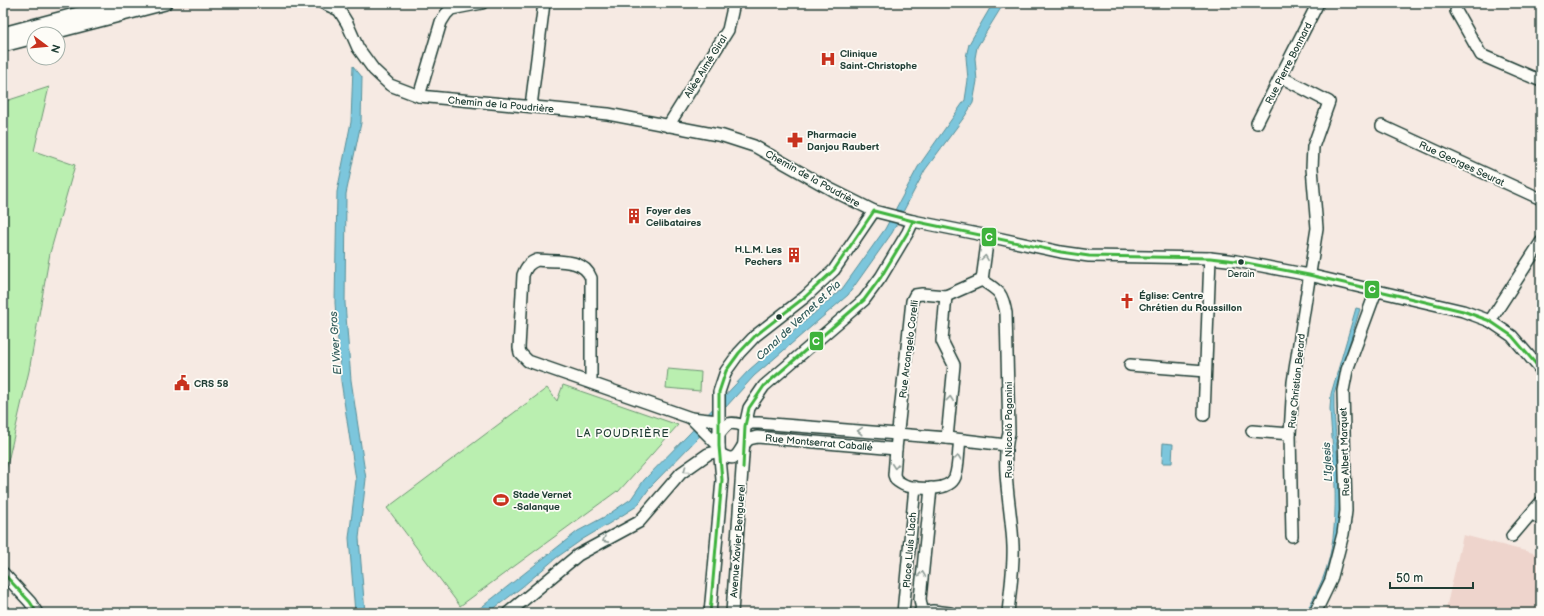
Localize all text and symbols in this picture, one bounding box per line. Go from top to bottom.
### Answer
street label: Rue Pierre Bonnard [1263,20,1315,106]
north arrow [26,26,66,66]
street label: Allée Aimé Giral [682,33,730,100]
text: N [48,43,63,54]
place label: Clinique Saint-Christophe [840,48,917,72]
hospital icon: Clinique Saint-Christophe [819,50,837,68]
street label: Chemin de la Poudrière [447,94,555,116]
place label: Pharmacie Danjou Raubert [807,129,880,153]
pharmacy icon: Pharmacie Danjou Raubert [786,131,804,149]
street label: Rue Georges Seurat [1417,139,1506,189]
street label: Chemin de la Poudrière [763,148,862,210]
place label: Foyer des Celibataires [646,205,701,229]
building icon: Foyer des Celibataires [625,207,643,225]
line badge: C [981,227,997,247]
text: C [985,231,993,244]
place label: H.L.M. Les Pechers [735,244,782,268]
building icon: H.L.M. Les Pechers [785,246,803,264]
one-way arrow [980,255,989,261]
marker: Derain [1236,257,1246,267]
place label: Derain [1227,269,1255,280]
water label: Canal de Vernet et Pia [753,277,843,363]
line badge: C [1364,280,1380,299]
text: C [1368,283,1376,296]
place label: Église: Centre Chrétien du Roussillon [1139,290,1242,314]
church icon: Église: Centre Chrétien du Roussillon [1118,292,1136,310]
street label: Rue Arcangelo Corelli [897,299,921,399]
water label: El Viver Gros [327,310,344,375]
unlabelled marker [774,312,784,322]
line badge: C [809,331,824,351]
street label: Rue Christian Berard [1286,333,1308,429]
public building icon: CRS 58 [173,374,191,392]
place label: CRS 58 [194,378,229,390]
street label: Rue Niccolò Paganini [1003,382,1015,478]
one-way arrow [946,396,955,402]
street label: Rue Albert Marquet [1337,407,1353,497]
district label: LA POUDRIÈRE [576,426,670,440]
one-way arrow [857,426,863,435]
street label: Rue Montserrat Caballé [765,432,873,454]
water label: L'Iglesis [1320,441,1335,482]
one-way arrow [953,455,962,462]
one-way arrow [890,463,899,469]
one-way arrow [683,465,690,472]
street label: Avenue Xavier Benguerel [728,484,748,598]
place label: Stade Vernet -Salanque [513,489,572,513]
sports icon: Stade Vernet -Salanque [492,491,510,509]
street label: Place Lluís Llach [901,511,919,588]
one-way arrow [602,536,609,543]
scale bar [1390,564,1473,590]
one-way arrow [918,571,927,577]
text: 50 m [1396,571,1423,586]

